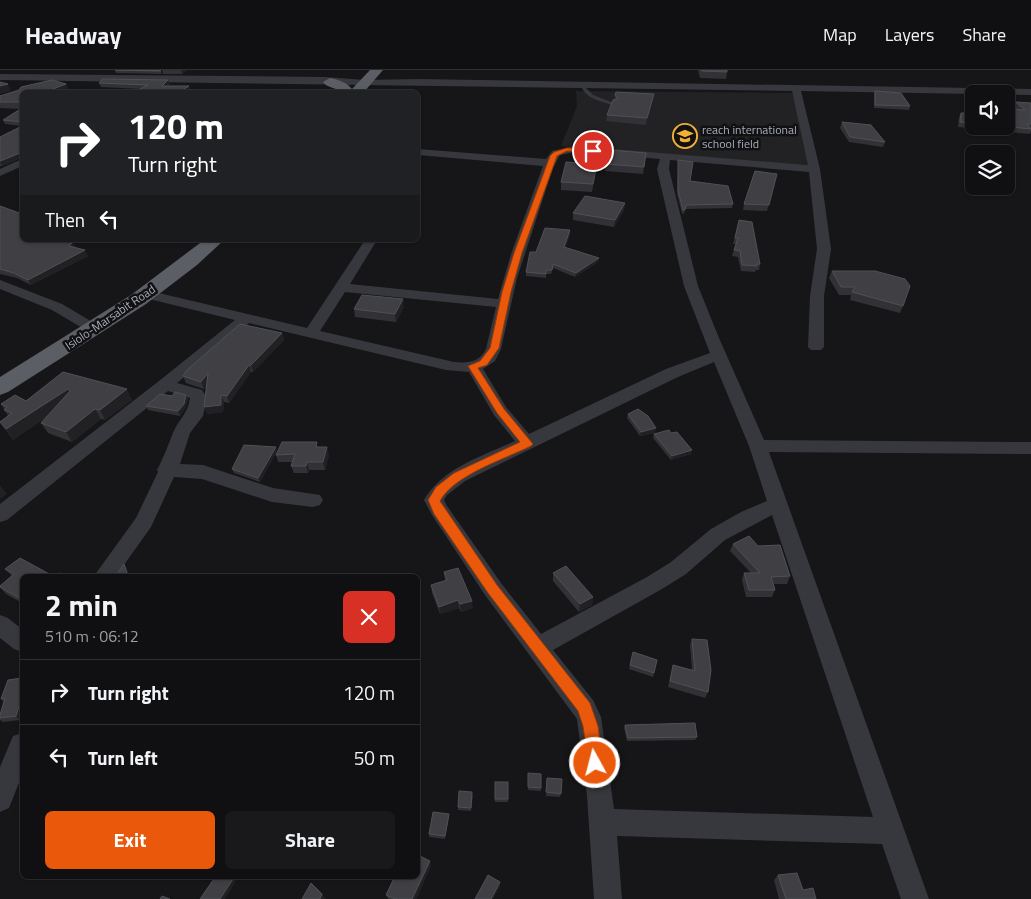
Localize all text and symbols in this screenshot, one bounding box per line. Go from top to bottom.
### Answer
text: Headway [25,17,121,53]
text: Map [823,21,857,48]
text: Layers [885,21,934,48]
text: Share [962,21,1006,48]
map controls [965,85,1015,195]
button: sound [965,85,1015,135]
text: 120 m [128,99,224,153]
icon: right [45,110,110,175]
place label: reach international school field [702,120,797,153]
school or university icon: reach international school field [672,123,698,149]
pin [572,130,614,172]
icon: arrive [579,137,607,165]
button: layers [965,145,1015,195]
text: Turn right [128,147,217,181]
text: Then [45,205,85,234]
icon: left [95,205,123,233]
street label: Isiolo-Marsabit Road [61,280,159,354]
text: 2 min [45,582,118,628]
button: close [343,591,395,643]
text: 510 m · 06:12 [45,624,139,648]
icon: right [45,678,73,706]
text: Turn right [88,678,169,707]
text: 120 m [343,678,395,707]
position arrow [568,736,620,788]
icon: left [45,743,73,771]
text: Turn left [88,743,158,772]
text: 50 m [354,743,395,772]
button: Exit [45,811,215,869]
button: Share [225,811,395,869]

